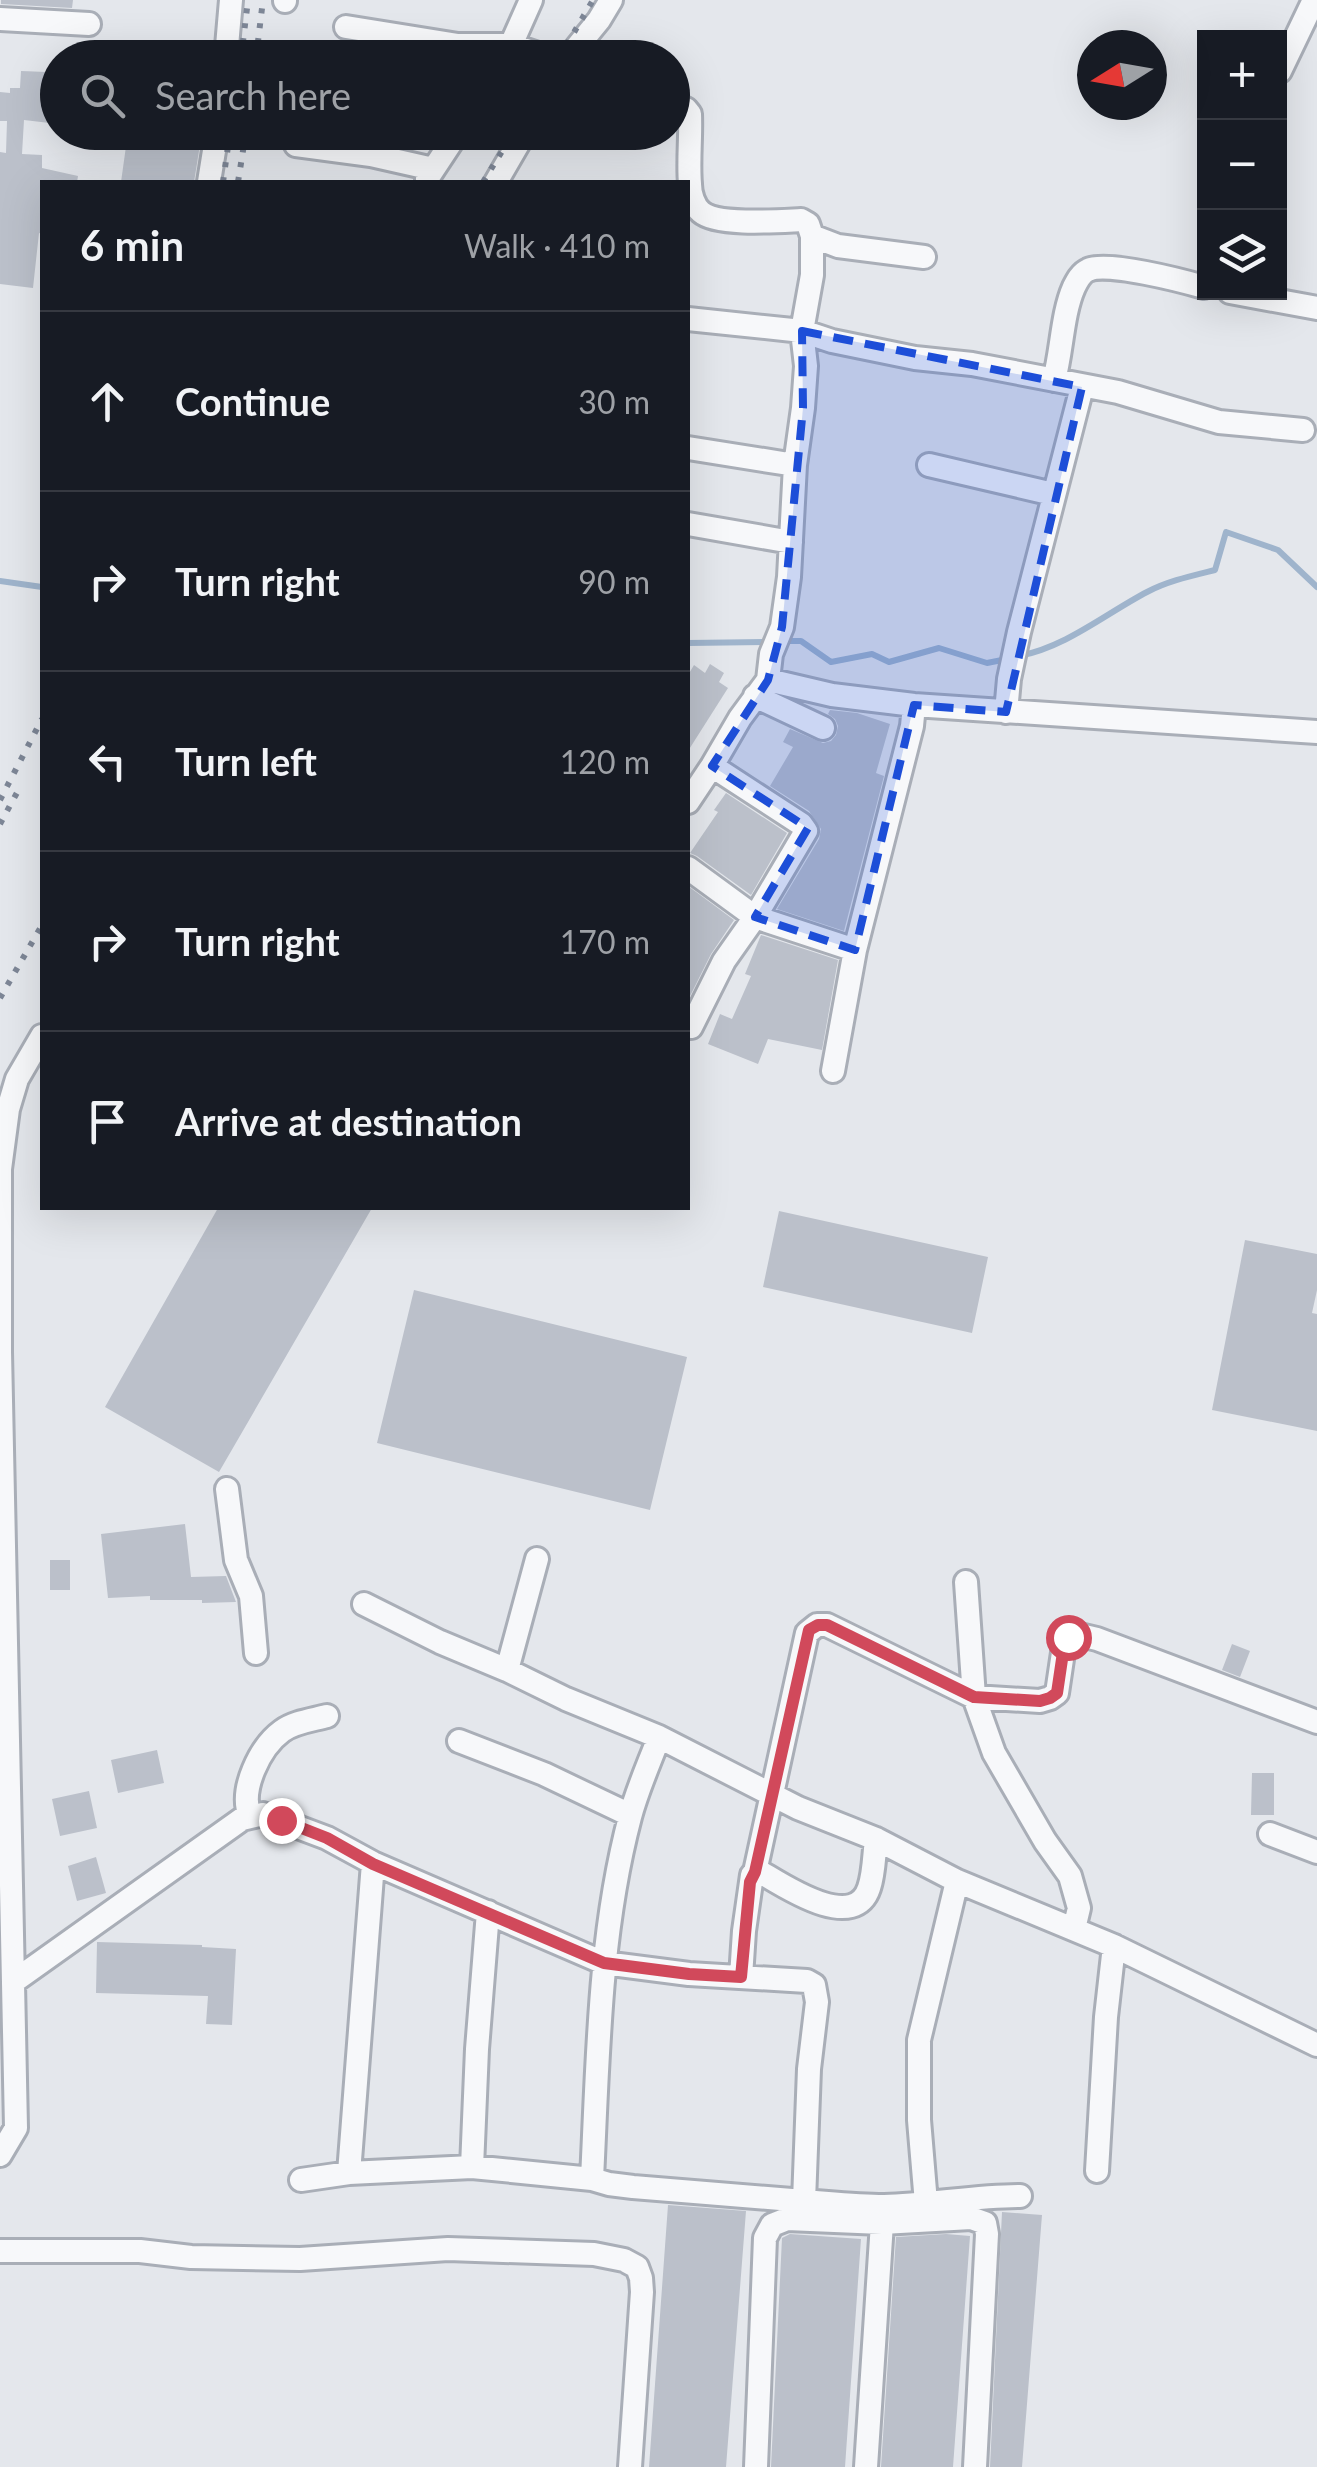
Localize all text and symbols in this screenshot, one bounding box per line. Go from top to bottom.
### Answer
north arrow [1077,30,1167,120]
map controls [1197,30,1287,300]
button: + [1197,30,1287,120]
search box [40,40,690,150]
icon: search [75,68,130,123]
text: Search here [155,72,351,118]
button: − [1197,120,1287,210]
button: layers [1197,210,1287,300]
text: 6 min [80,220,184,270]
text: Walk · 410 m [464,226,650,265]
icon: ahead [80,374,135,429]
text: Continue [175,378,330,424]
text: 30 m [578,382,650,421]
icon: right [80,554,135,609]
text: Turn right [175,558,340,604]
text: 90 m [578,562,650,601]
icon: left [80,734,135,789]
text: Turn left [175,738,317,784]
text: 120 m [560,742,650,781]
icon: right [80,914,135,969]
text: Turn right [175,918,340,964]
text: 170 m [560,922,650,961]
icon: arrive [80,1094,135,1149]
text: Arrive at destination [175,1098,522,1144]
route start [1046,1615,1092,1661]
route end [259,1798,305,1844]

